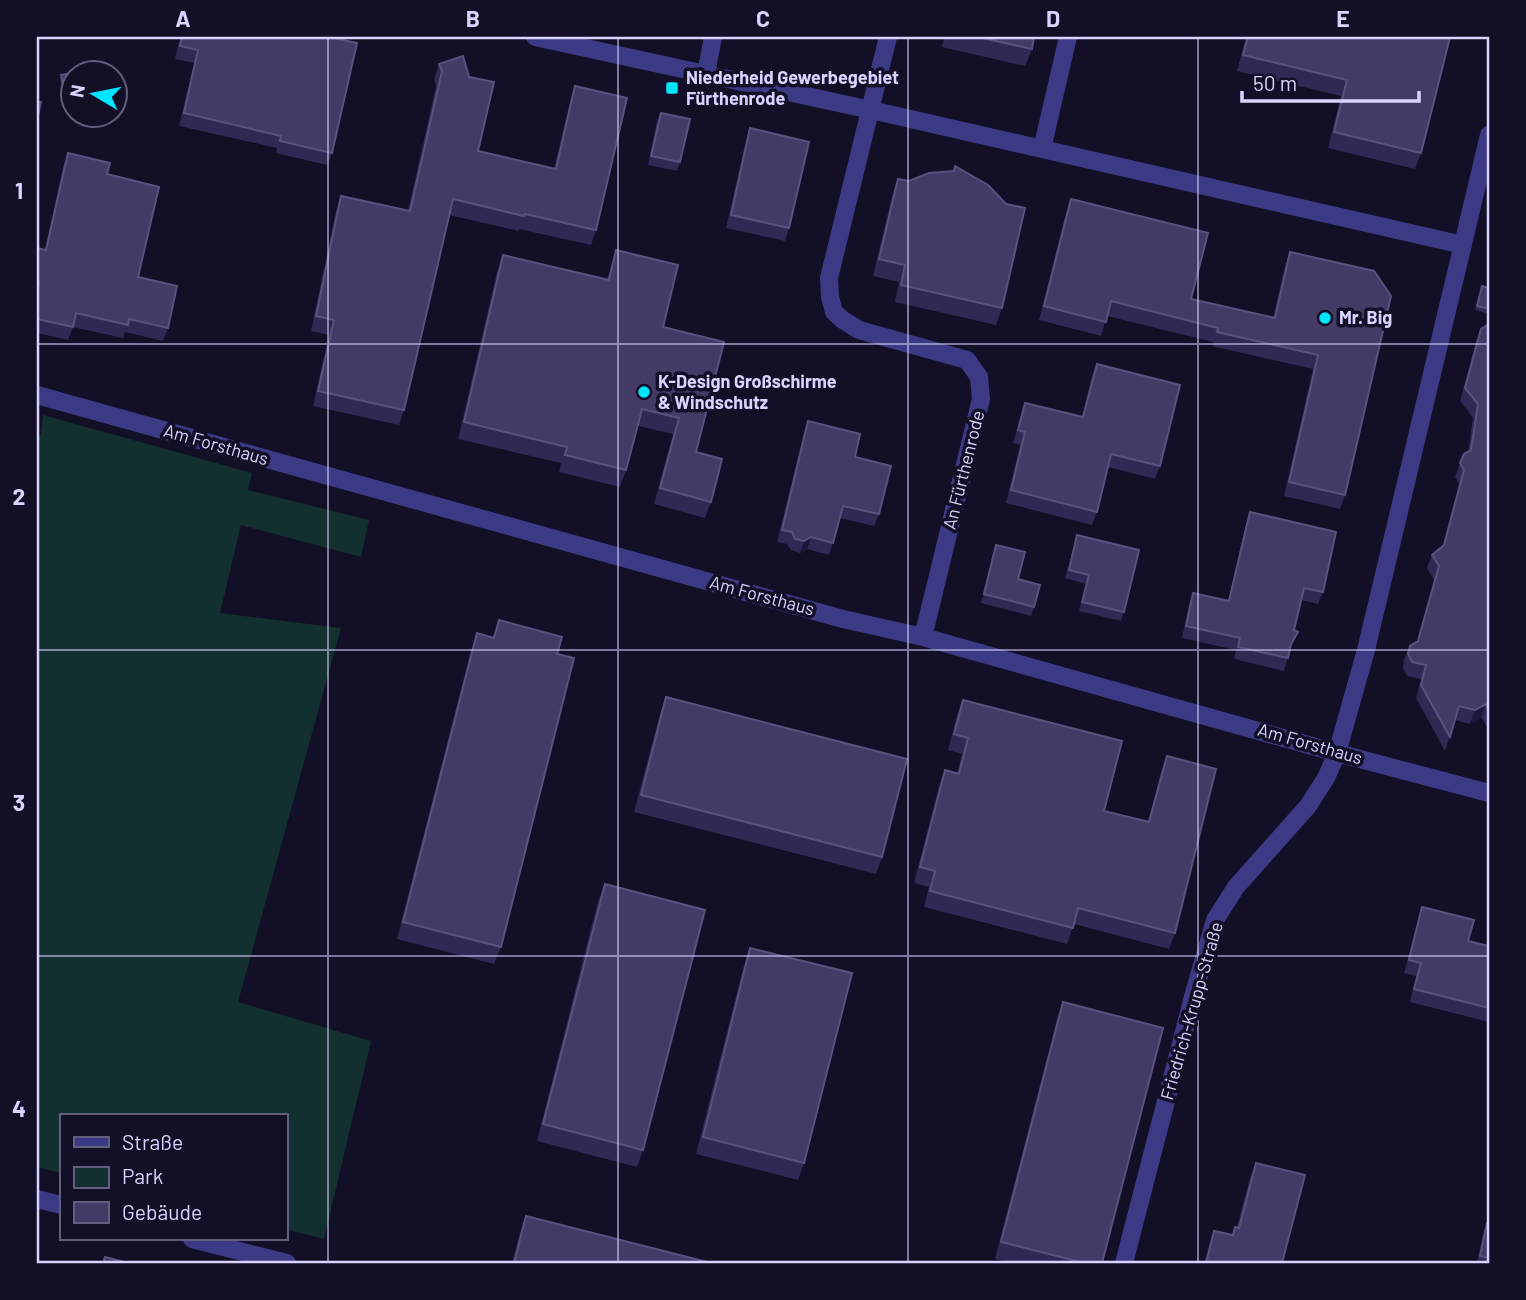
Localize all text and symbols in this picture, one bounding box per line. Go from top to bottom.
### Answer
text: A [175,4,191,32]
text: B [466,4,480,32]
text: C [756,4,770,32]
text: D [1046,4,1060,32]
text: E [1336,4,1350,32]
north arrow [60,60,130,130]
scale bar [1242,60,1419,104]
place label: Niederheid Gewerbegebiet Fürthenrode [686,66,899,109]
text: 50 m [1253,70,1297,95]
marker: Niederheid Gewerbegebiet Fürthenrode [664,80,680,96]
text: N [64,83,89,99]
text: 1 [15,176,23,204]
place label: Mr. Big [1339,306,1392,328]
marker: Mr. Big [1317,310,1333,326]
place label: K-Design Großschirme & Windschutz [658,370,837,413]
marker: K-Design Großschirme & Windschutz [636,384,652,400]
street label: An Fürthenrode [938,408,988,532]
street label: Am Forsthaus [162,419,271,469]
text: 2 [13,482,25,510]
street label: Am Forsthaus [707,570,817,620]
street label: Am Forsthaus [1256,718,1365,768]
text: 3 [13,788,25,816]
street label: Friedrich-Krupp-Straße [1155,919,1227,1102]
text: 4 [12,1094,26,1122]
legend [60,1114,287,1240]
text: Straße [122,1129,183,1154]
text: Park [122,1163,163,1188]
text: Gebäude [122,1199,202,1224]

